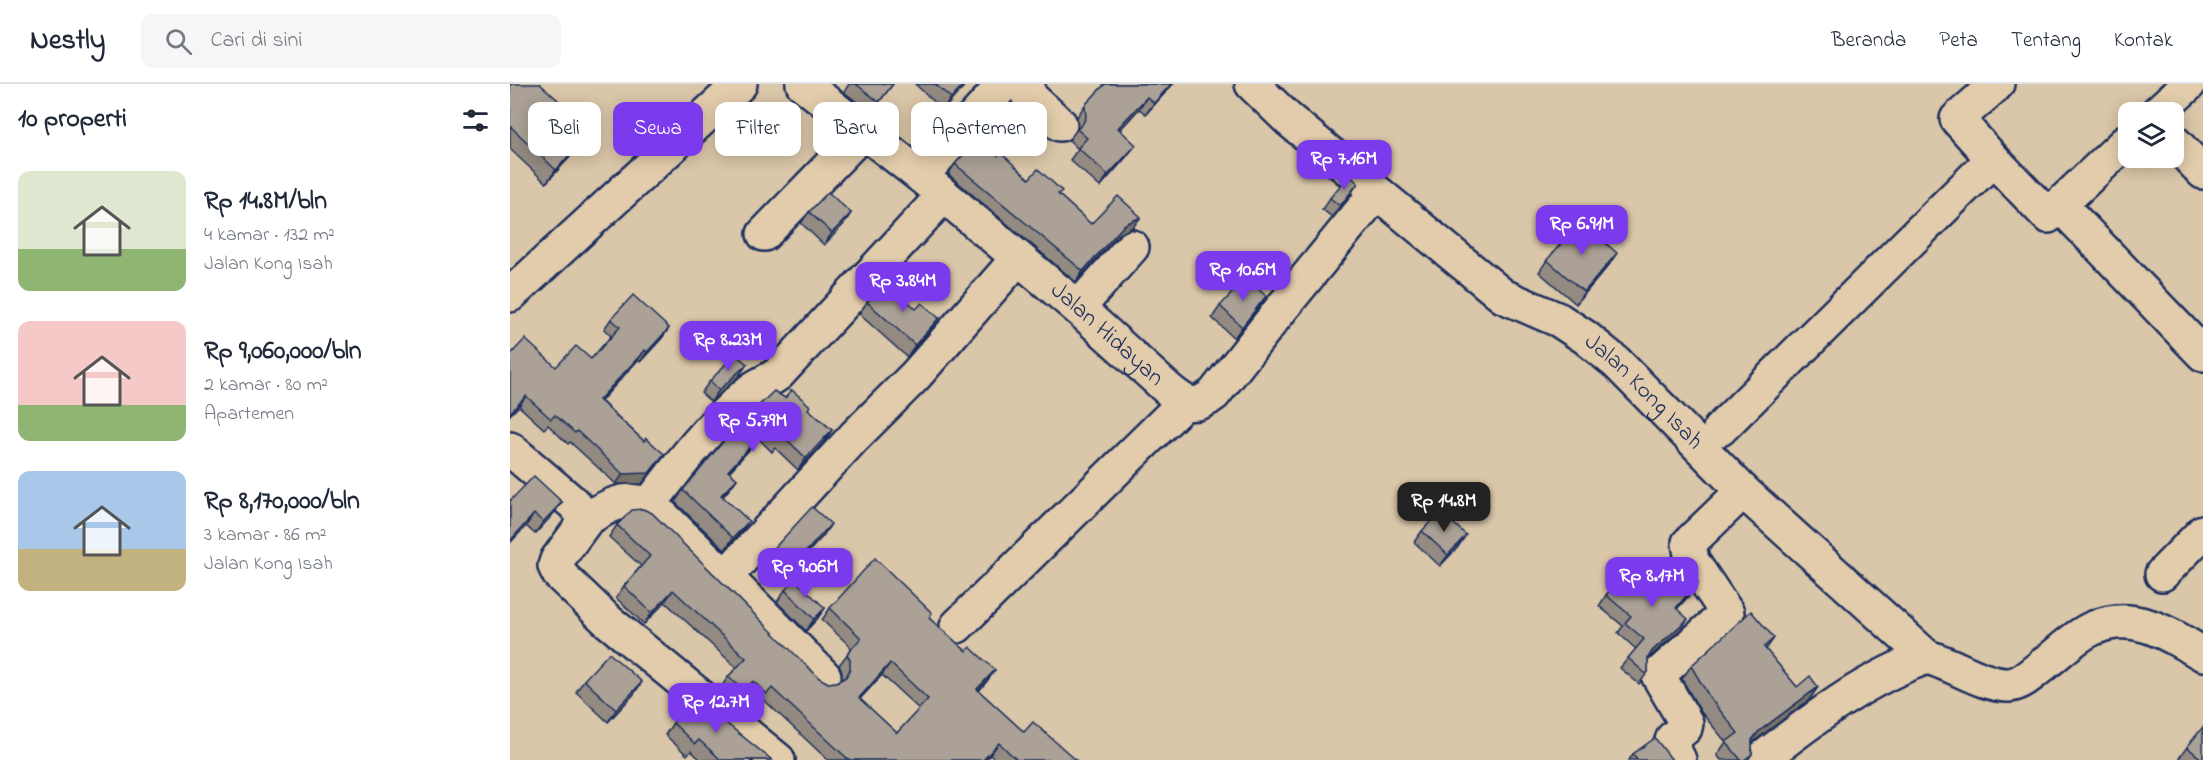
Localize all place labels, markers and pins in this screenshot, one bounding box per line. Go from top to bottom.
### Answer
pin: Rp 7.16M [1282,140,1406,191]
pin: Rp 6.91M [1520,205,1644,256]
pin: Rp 10.6M [1181,251,1305,302]
pin: Rp 3.84M [841,262,965,313]
pin: Rp 8.23M [666,321,790,372]
pin: Rp 5.79M [691,402,815,453]
pin: Rp 14.8M [1382,482,1506,533]
pin: Rp 9.06M [743,548,867,599]
pin: Rp 8.17M [1590,557,1714,608]
pin: Rp 12.7M [654,683,778,734]

